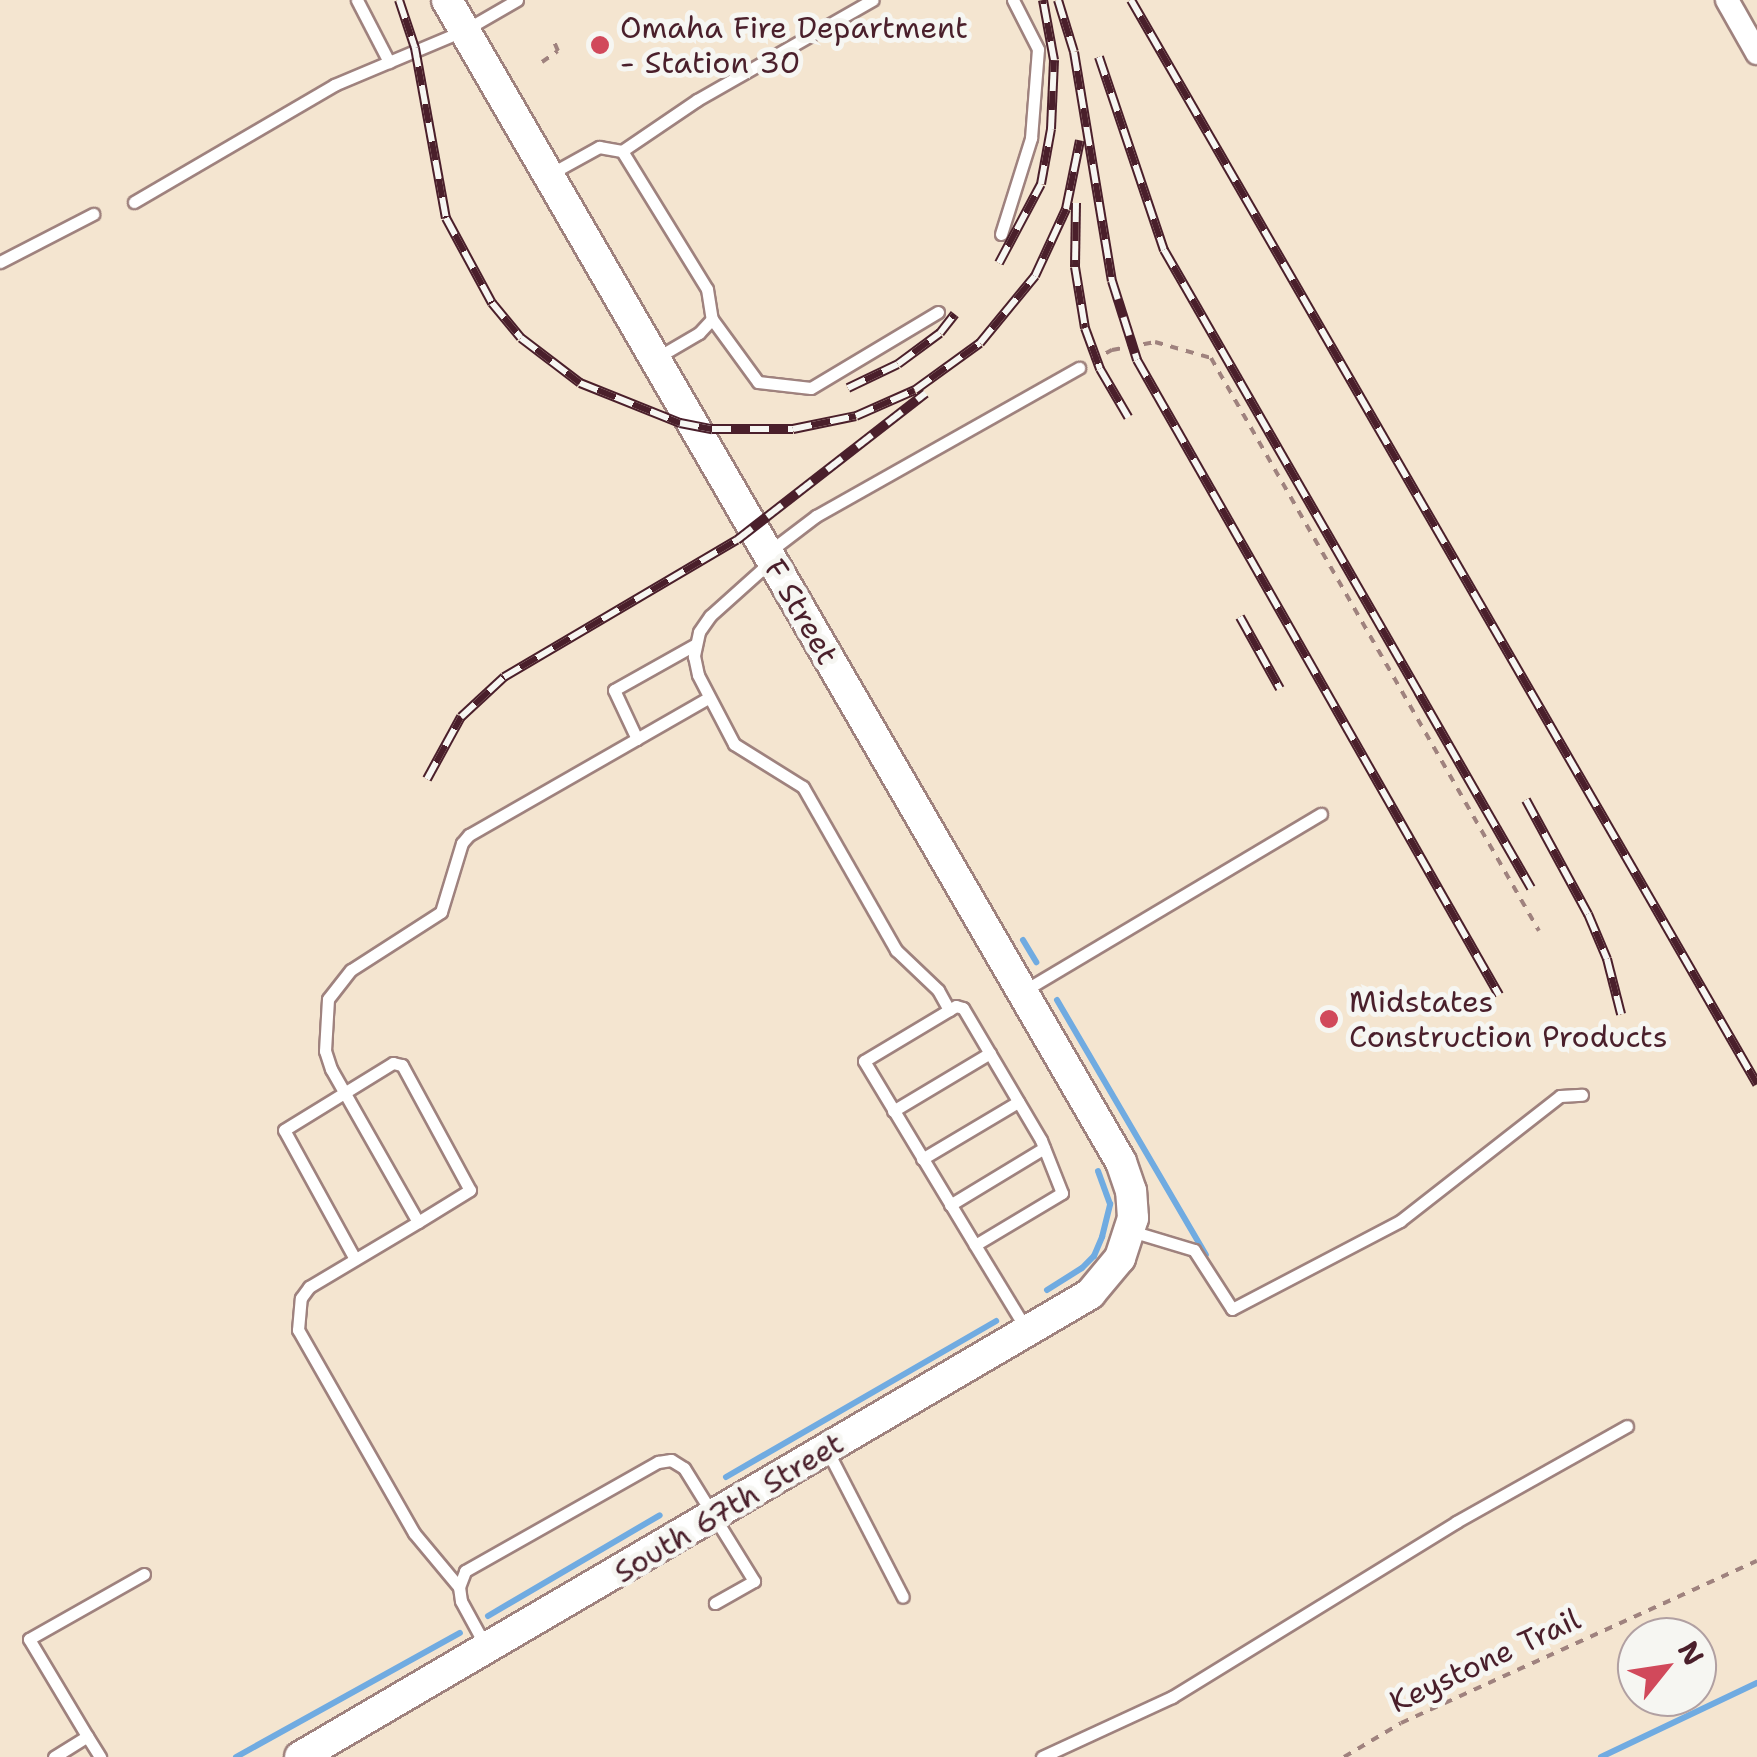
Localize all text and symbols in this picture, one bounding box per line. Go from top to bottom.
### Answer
place label: Omaha Fire Department - Station 30 [620,10,968,80]
marker: Omaha Fire Department - Station 30 [589,34,611,56]
street label: F Street [757,553,845,671]
place label: Midstates Construction Products [1349,984,1668,1054]
marker: Midstates Construction Products [1318,1008,1340,1030]
street label: South 67th Street [608,1425,850,1591]
street label: Keystone Trail [1384,1601,1586,1721]
north arrow [1617,1617,1717,1717]
text: N [1669,1634,1713,1672]

